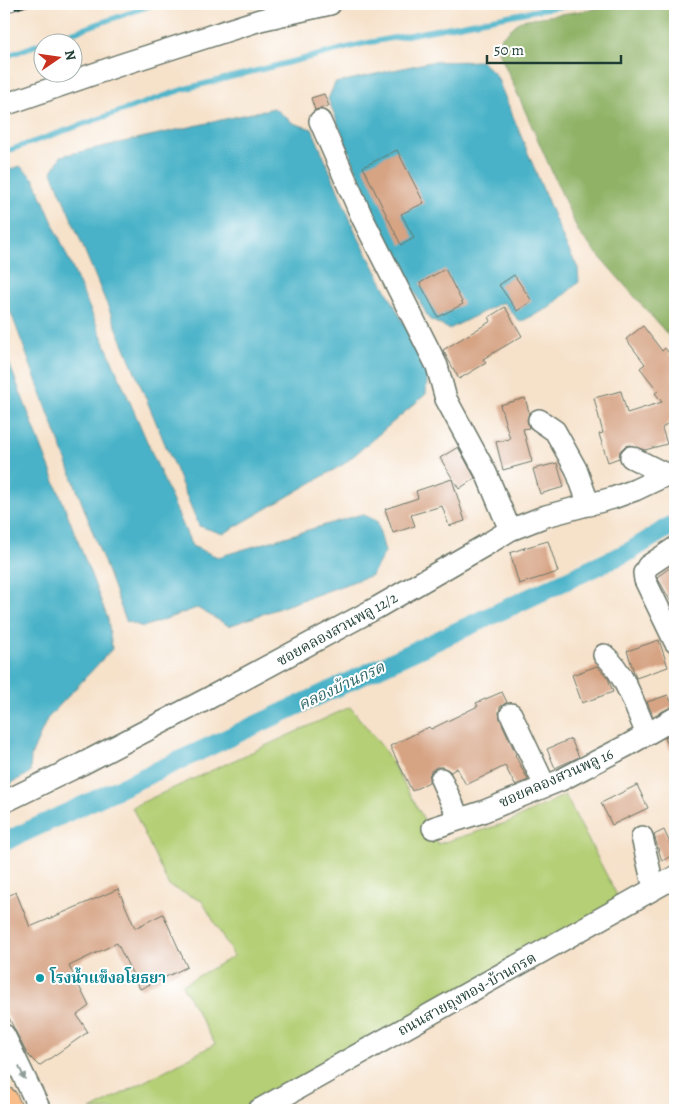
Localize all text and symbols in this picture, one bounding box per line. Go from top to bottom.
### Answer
north arrow [32,32,82,82]
scale bar [487,32,620,64]
text: 50 m [494,40,524,60]
text: N [60,48,81,62]
street label: ซอยคลองสวนพลู 12/2 [273,587,401,671]
water label: คลองบ้านกรด [294,656,389,716]
street label: ซอยคลองสวนพลู 16 [496,744,616,812]
street label: ถนนสายถุงทอง-บ้านกรด [394,948,540,1041]
place label: โรงน้ำแข็งอโยธยา [49,967,166,988]
marker: โรงน้ำแข็งอโยธยา [34,972,46,984]
one-way arrow [18,1065,26,1080]

